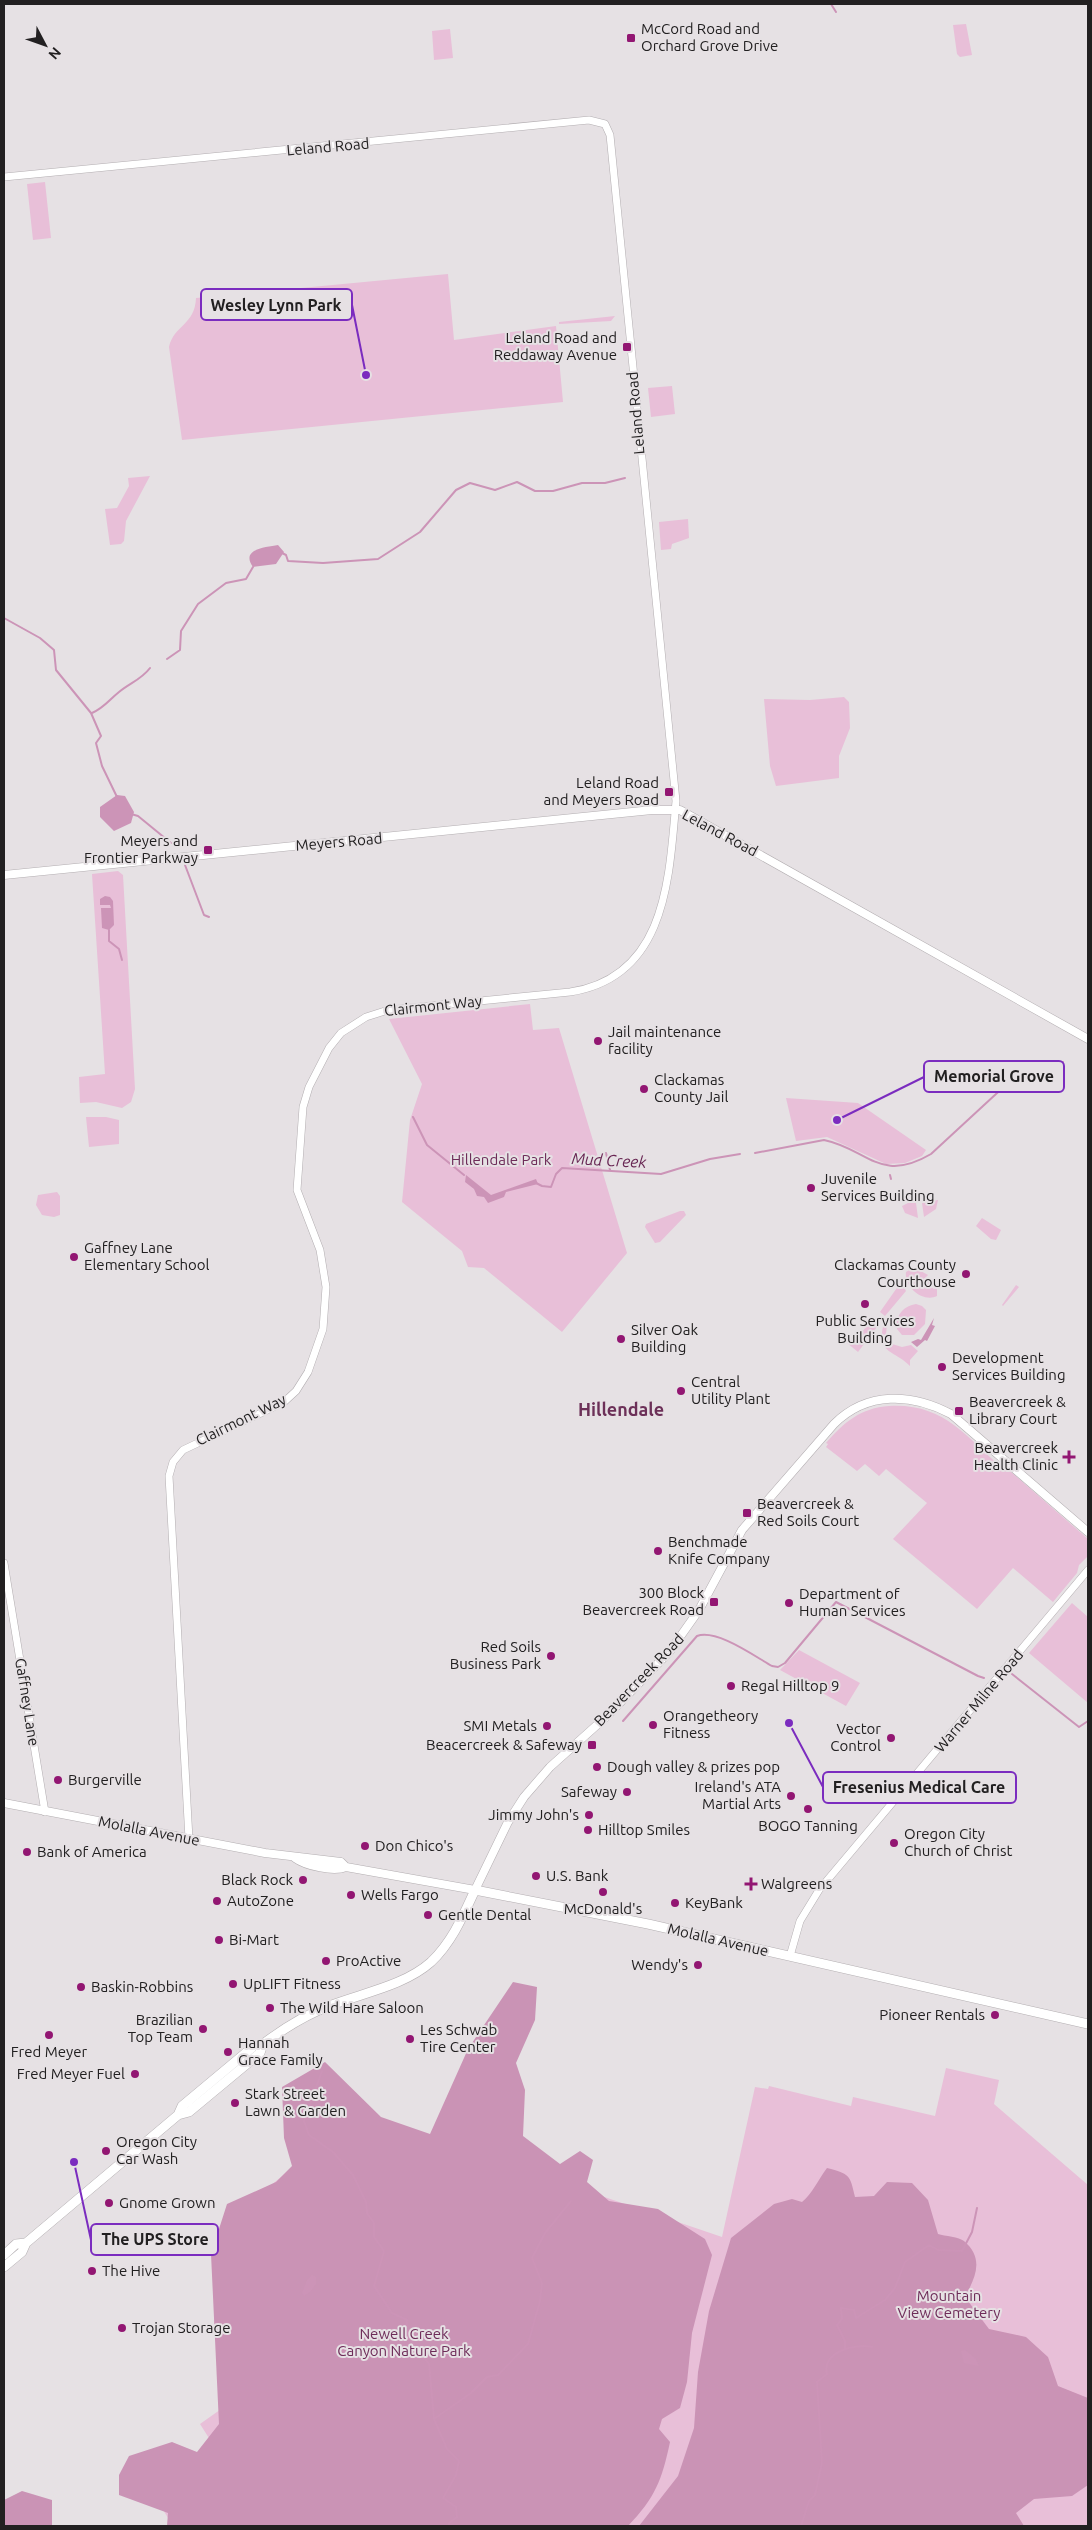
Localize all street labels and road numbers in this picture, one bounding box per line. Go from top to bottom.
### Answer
street label: Leland Road [286,134,370,159]
street label: Leland Road [623,371,648,455]
street label: Leland Road [680,806,761,860]
street label: Meyers Road [295,829,383,854]
street label: Clairmont Way [383,992,483,1019]
street label: Clairmont Way [193,1390,289,1449]
street label: Beavercreek Road [590,1630,687,1729]
street label: Warner Milne Road [931,1646,1026,1755]
street label: Gaffney Lane [12,1657,43,1747]
street label: Molalla Avenue [97,1812,201,1849]
street label: Molalla Avenue [666,1920,770,1959]

